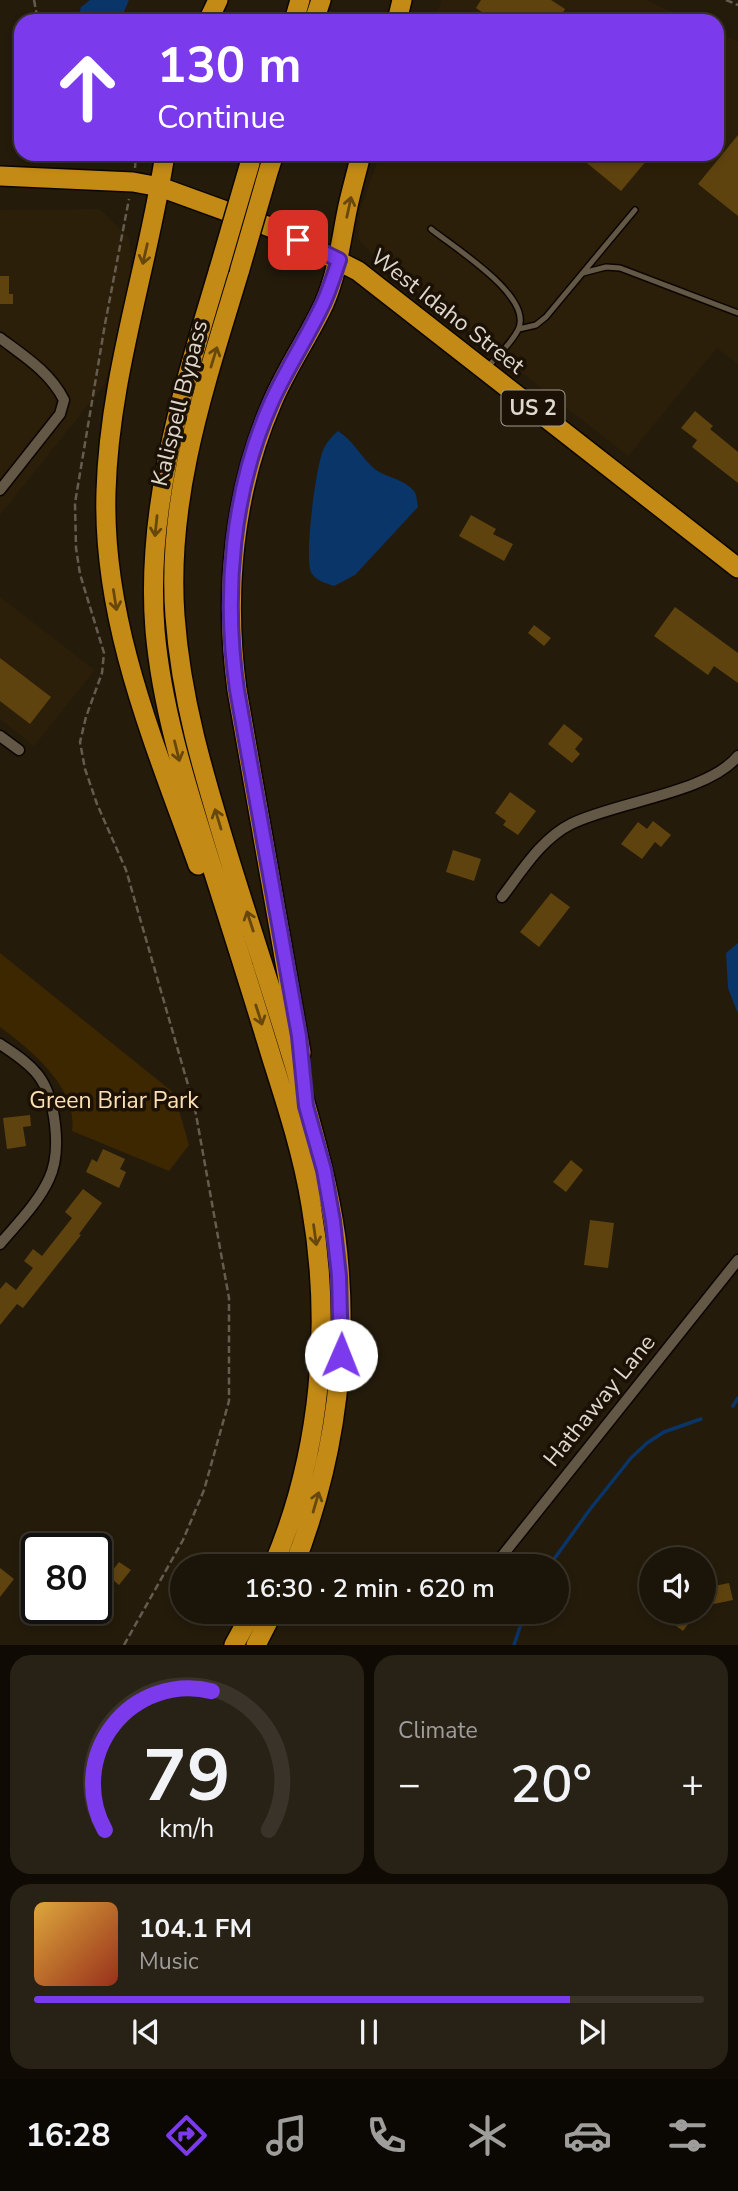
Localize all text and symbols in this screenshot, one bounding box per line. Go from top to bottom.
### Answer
text: 130 m [157,32,301,99]
icon: ahead [42,42,133,133]
text: Continue [157,96,285,139]
one-way arrow [342,196,356,219]
pin [268,210,328,270]
icon: arrive [279,221,317,259]
one-way arrow [138,242,151,265]
street label: West Idaho Street [364,242,532,382]
street label: Kalispell Bypass [144,317,215,489]
one-way arrow [208,346,221,368]
road number: US 2 [502,390,564,426]
one-way arrow [150,514,163,536]
one-way arrow [109,588,122,611]
one-way arrow [171,739,184,762]
one-way arrow [210,809,223,831]
one-way arrow [242,911,255,933]
one-way arrow [253,1004,266,1026]
park label: Green Briar Park [29,1085,199,1116]
one-way arrow [309,1223,322,1246]
position arrow [304,1318,378,1392]
street label: Hathaway Lane [536,1328,662,1473]
one-way arrow [311,1491,324,1513]
speed limit sign: 80 [21,1533,112,1624]
map controls [639,1547,716,1624]
button: sound [639,1547,716,1624]
text: 16:30 · 2 min · 620 m [244,1571,495,1606]
text: Climate [398,1715,478,1746]
text: 79 [143,1727,231,1827]
text: 20° [510,1749,592,1820]
text: − [398,1759,421,1810]
text: + [681,1759,704,1810]
text: km/h [159,1812,215,1846]
text: 104.1 FM [139,1911,252,1946]
text: Music [139,1946,199,1977]
icon: previous [127,2013,165,2051]
icon: pause [350,2013,388,2051]
icon: next [573,2013,611,2051]
icon: directions [162,2111,211,2160]
icon: music [262,2111,311,2160]
icon: phone [362,2111,411,2160]
icon: climate [463,2111,512,2160]
icon: car [563,2111,612,2160]
icon: filters [663,2111,712,2160]
text: 16:28 [26,2114,110,2157]

